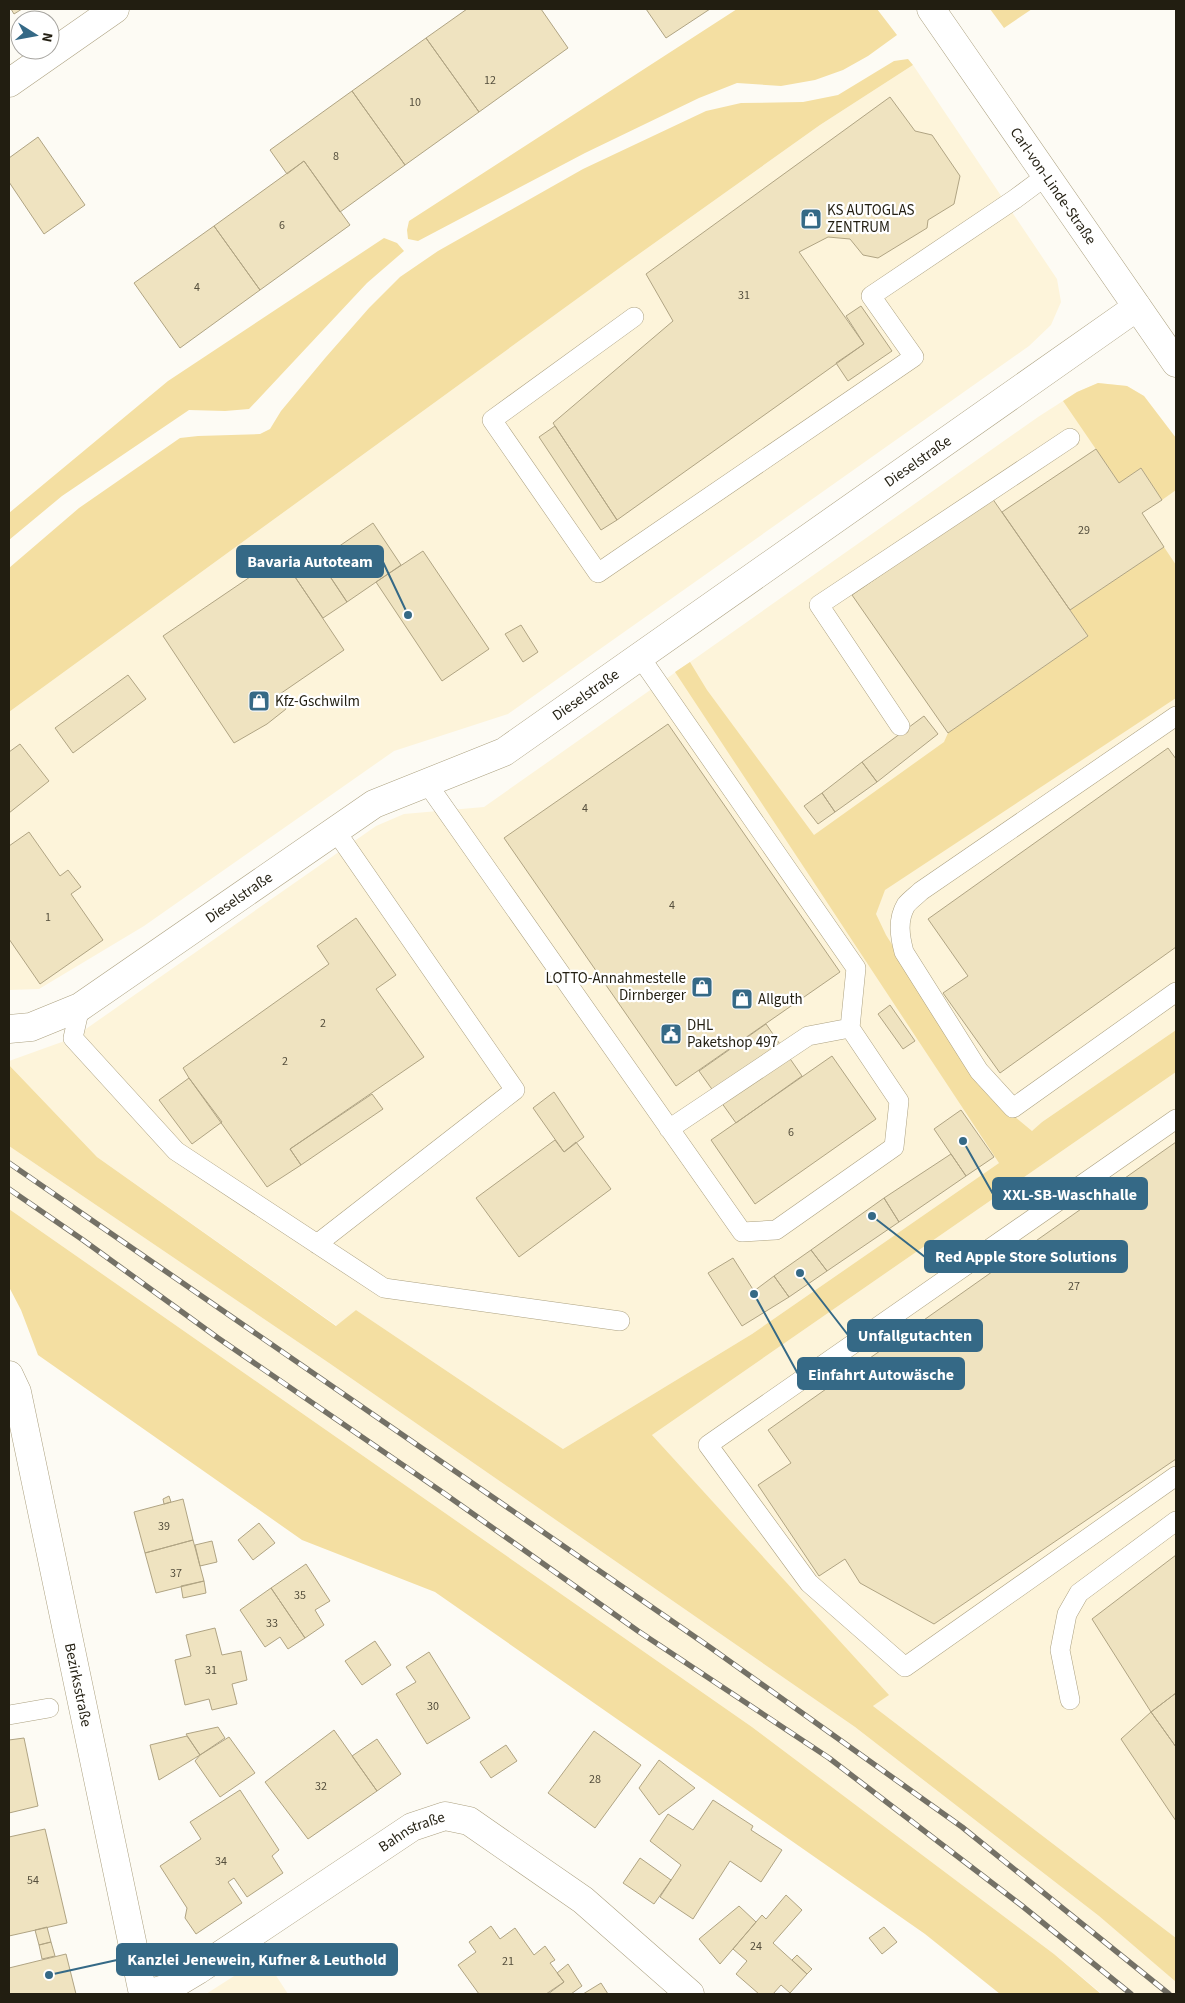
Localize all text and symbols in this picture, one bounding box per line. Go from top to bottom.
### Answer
north arrow [10,10,60,60]
text: N [36,31,57,44]
house number: 12 [484,72,496,89]
house number: 10 [409,94,421,111]
street label: Carl-von-Linde-Straße [1005,123,1101,249]
house number: 8 [333,148,339,165]
place label: KS AUTOGLAS ZENTRUM [827,200,915,238]
shop icon: KS AUTOGLAS ZENTRUM [799,207,823,231]
house number: 6 [279,217,285,234]
house number: 4 [194,279,200,296]
house number: 31 [738,287,750,304]
street label: Dieselstraße [880,431,956,492]
house number: 29 [1078,522,1090,539]
callout: Bavaria Autoteam [237,546,383,577]
text: Bavaria Autoteam [247,551,373,573]
street label: Dieselstraße [548,664,624,726]
shop icon: Kfz-Gschwilm [247,689,271,713]
place label: Kfz-Gschwilm [275,691,360,712]
house number: 4 [582,800,588,817]
street label: Dieselstraße [201,867,277,928]
house number: 4 [669,897,675,914]
house number: 1 [45,909,51,926]
place label: LOTTO-Annahmestelle Dirnberger [546,968,687,1006]
shop icon: LOTTO-Annahmestelle Dirnberger [690,975,714,999]
shop icon: Allguth [730,987,754,1011]
place label: Allguth [758,989,803,1010]
house number: 2 [320,1015,326,1032]
place label: DHL Paketshop 497 [687,1015,778,1053]
public building icon: DHL Paketshop 497 [659,1022,683,1046]
house number: 2 [282,1053,288,1070]
house number: 6 [788,1124,794,1141]
callout: XXL-SB-Waschhalle [993,1178,1147,1209]
text: XXL-SB-Waschhalle [1003,1184,1137,1206]
callout: Red Apple Store Solutions [925,1241,1127,1272]
text: Red Apple Store Solutions [935,1246,1117,1268]
house number: 27 [1068,1278,1080,1295]
callout: Unfallgutachten [848,1320,982,1351]
text: Unfallgutachten [858,1325,972,1347]
callout: Einfahrt Autowäsche [798,1358,964,1389]
text: Einfahrt Autowäsche [808,1364,954,1386]
house number: 39 [158,1518,170,1535]
house number: 37 [170,1565,182,1582]
house number: 35 [294,1587,306,1604]
house number: 33 [266,1615,278,1632]
street label: Bezirksstraße [59,1641,97,1729]
house number: 31 [205,1662,217,1679]
house number: 30 [427,1698,439,1715]
house number: 28 [589,1771,601,1788]
house number: 32 [315,1778,327,1795]
street label: Bahnstraße [374,1807,448,1858]
house number: 34 [215,1853,227,1870]
house number: 54 [27,1872,39,1889]
house number: 24 [750,1938,762,1955]
callout: Kanzlei Jenewein, Kufner & Leuthold [117,1944,397,1975]
text: Kanzlei Jenewein, Kufner & Leuthold [127,1949,387,1971]
house number: 21 [502,1953,514,1970]

